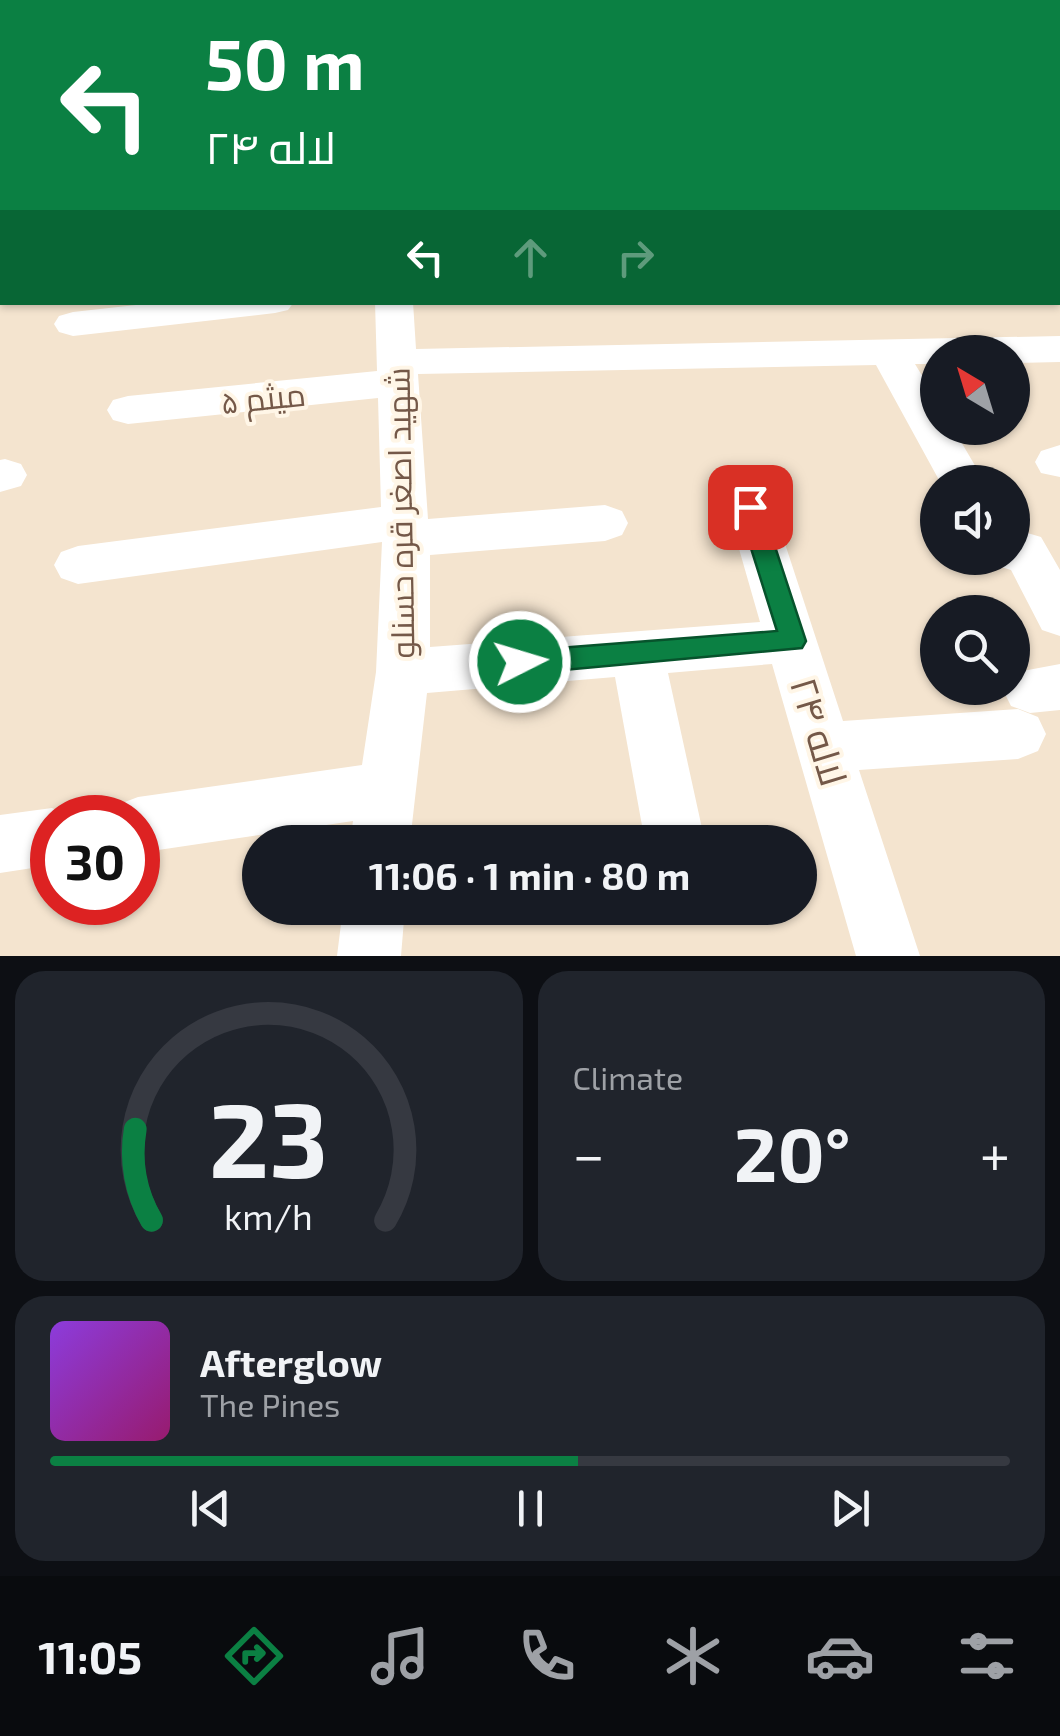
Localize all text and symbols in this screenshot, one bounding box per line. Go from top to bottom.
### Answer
text: 50 m [205,20,365,104]
icon: left [40,40,170,170]
text: لاله ۲۴ [205,119,336,173]
icon: left [398,230,453,285]
icon: ahead [503,230,558,285]
icon: right [608,230,663,285]
north arrow [920,335,1030,445]
map controls [920,335,1030,705]
street label: شهید اصغر قره حسنلو [377,367,423,659]
street label: میثم ۵ [219,374,308,425]
pin [708,465,793,550]
button: sound [920,465,1030,575]
icon: arrive [723,480,778,535]
button: search [920,595,1030,705]
position arrow [468,610,572,714]
street label: لاله ۲۴ [782,671,858,791]
speed limit sign: 30 [30,795,160,925]
text: 11:06 · 1 min · 80 m [369,852,690,898]
text: Climate [573,1058,683,1096]
text: 23 [209,1074,328,1199]
text: 20° [734,1107,851,1197]
text: − [573,1120,605,1186]
text: + [980,1120,1010,1186]
text: km/h [224,1194,313,1237]
text: Afterglow [200,1339,382,1385]
text: The Pines [200,1385,340,1423]
icon: previous [183,1481,238,1536]
icon: pause [503,1481,558,1536]
icon: next [823,1481,878,1536]
icon: directions [219,1621,289,1691]
icon: music [365,1621,435,1691]
icon: phone [512,1621,582,1691]
icon: climate [658,1621,728,1691]
icon: car [805,1621,875,1691]
icon: filters [952,1621,1022,1691]
text: 11:05 [38,1629,142,1683]

